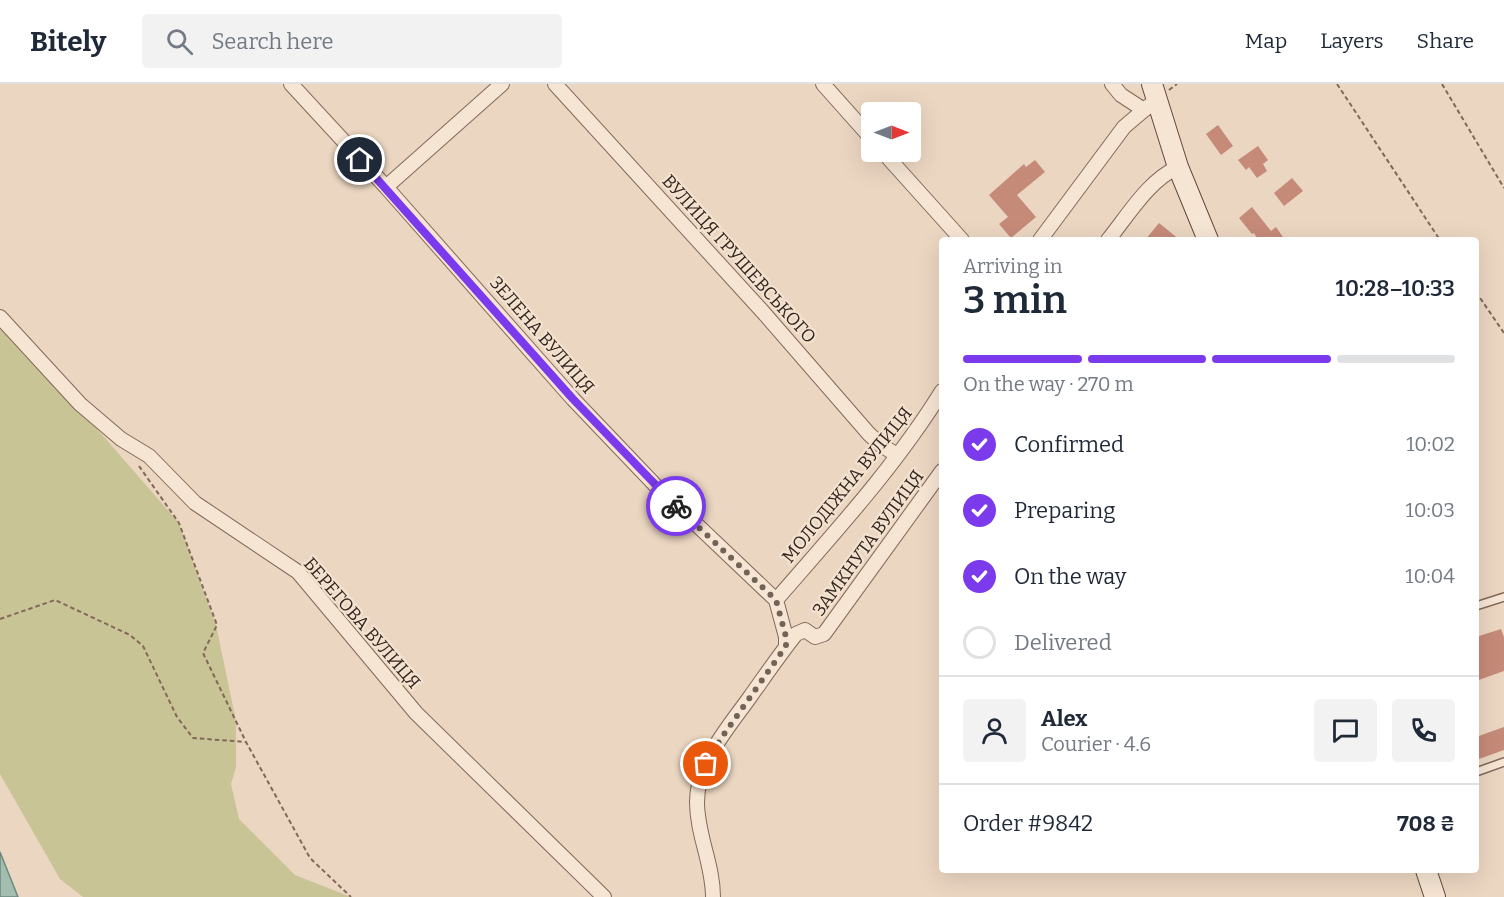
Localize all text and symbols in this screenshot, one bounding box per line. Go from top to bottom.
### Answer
search box [142,14,562,68]
text: Bitely [30,25,106,58]
icon: search [163,25,196,58]
text: Search here [211,28,334,55]
text: Map [1245,28,1287,54]
text: Layers [1320,28,1384,54]
text: Share [1417,28,1474,54]
north arrow [861,102,921,162]
map controls [861,102,921,162]
pin [334,134,385,185]
icon: home [343,143,376,176]
street label: ВУЛИЦЯ ГРУШЕВСЬКОГО [657,170,821,348]
text: Arriving in [963,254,1062,278]
street label: ЗЕЛЕНА ВУЛИЦЯ [485,272,599,398]
text: 10:28–10:33 [1336,275,1455,302]
text: 3 min [963,277,1067,323]
text: On the way · 270 m [963,372,1134,396]
street label: МОЛОДІЖНА ВУЛИЦЯ [777,403,917,567]
icon: check [963,428,996,461]
text: Confirmed [1014,431,1124,458]
text: 10:02 [1406,432,1455,456]
street label: ЗАМКНУТА ВУЛИЦЯ [808,466,928,620]
courier [646,476,706,536]
icon: bike [660,490,693,523]
icon: check [963,494,996,527]
text: Preparing [1014,497,1116,524]
text: 10:03 [1406,498,1455,522]
street label: БЕРЕГОВА ВУЛИЦЯ [299,553,425,693]
icon: check [963,560,996,593]
text: On the way [1014,563,1126,590]
text: 10:04 [1405,564,1455,588]
text: Delivered [1014,629,1112,656]
button: person [963,699,1026,762]
button: chat [1314,699,1377,762]
button: phone [1392,699,1455,762]
text: Alex [1041,705,1087,732]
text: Courier · 4.6 [1041,732,1151,756]
pin [680,738,731,789]
icon: bag [689,747,722,780]
text: Order #9842 [963,810,1093,837]
text: 708 ₴ [1397,810,1455,837]

